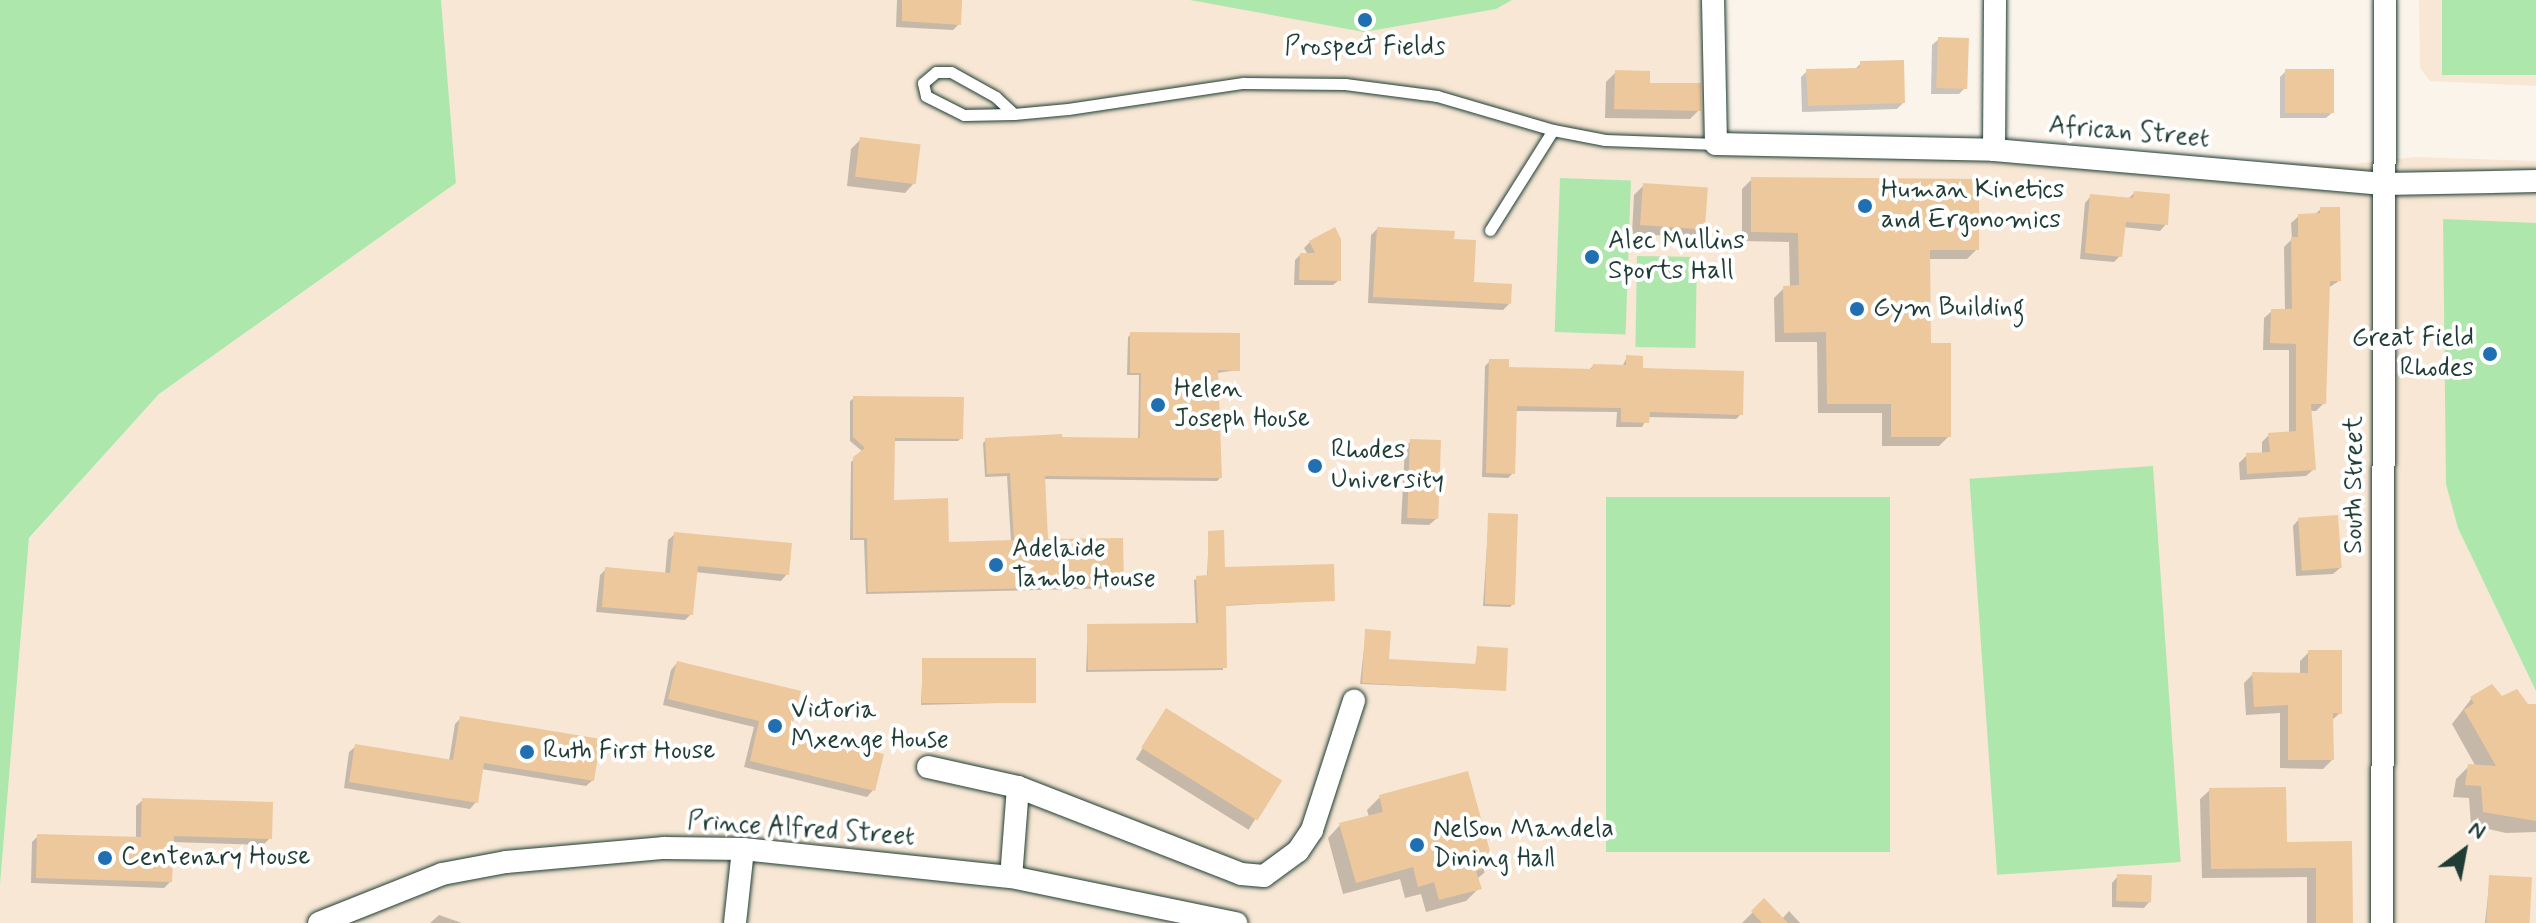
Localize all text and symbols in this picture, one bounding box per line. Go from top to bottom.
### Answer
marker: Prospect Fields [1356,11,1374,29]
place label: Prospect Fields [1285,32,1445,64]
street label: African Street [2045,110,2213,156]
place label: Human Kinetics and Ergonomics [1881,175,2064,236]
marker: Human Kinetics and Ergonomics [1856,197,1874,215]
place label: Alec Mullins Sports Hall [1608,226,1744,288]
marker: Alec Mullins Sports Hall [1583,248,1601,266]
place label: Gym Building [1873,293,2025,325]
marker: Gym Building [1848,300,1866,318]
place label: Great Field Rhodes [2353,323,2474,384]
marker: Great Field Rhodes [2481,345,2499,363]
place label: Helen Joseph House [1174,374,1314,436]
marker: Helen Joseph House [1149,396,1167,414]
street label: South Street [2339,416,2371,554]
place label: Rhodes University [1331,435,1444,496]
marker: Rhodes University [1306,457,1324,475]
place label: Adelaide Tambo House [1012,534,1155,596]
marker: Adelaide Tambo House [987,556,1005,574]
place label: Victoria Mxenge House [791,695,952,756]
marker: Victoria Mxenge House [766,717,784,735]
place label: Ruth First House [543,736,716,768]
marker: Ruth First House [518,743,536,761]
street label: Prince Alfred Street [684,806,918,854]
north arrow [2424,811,2504,891]
place label: Nelson Mandela Dining Hall [1433,814,1608,876]
text: N [2463,815,2490,846]
marker: Nelson Mandela Dining Hall [1408,836,1426,854]
place label: Centenary House [121,842,311,874]
marker: Centenary House [96,849,114,867]

